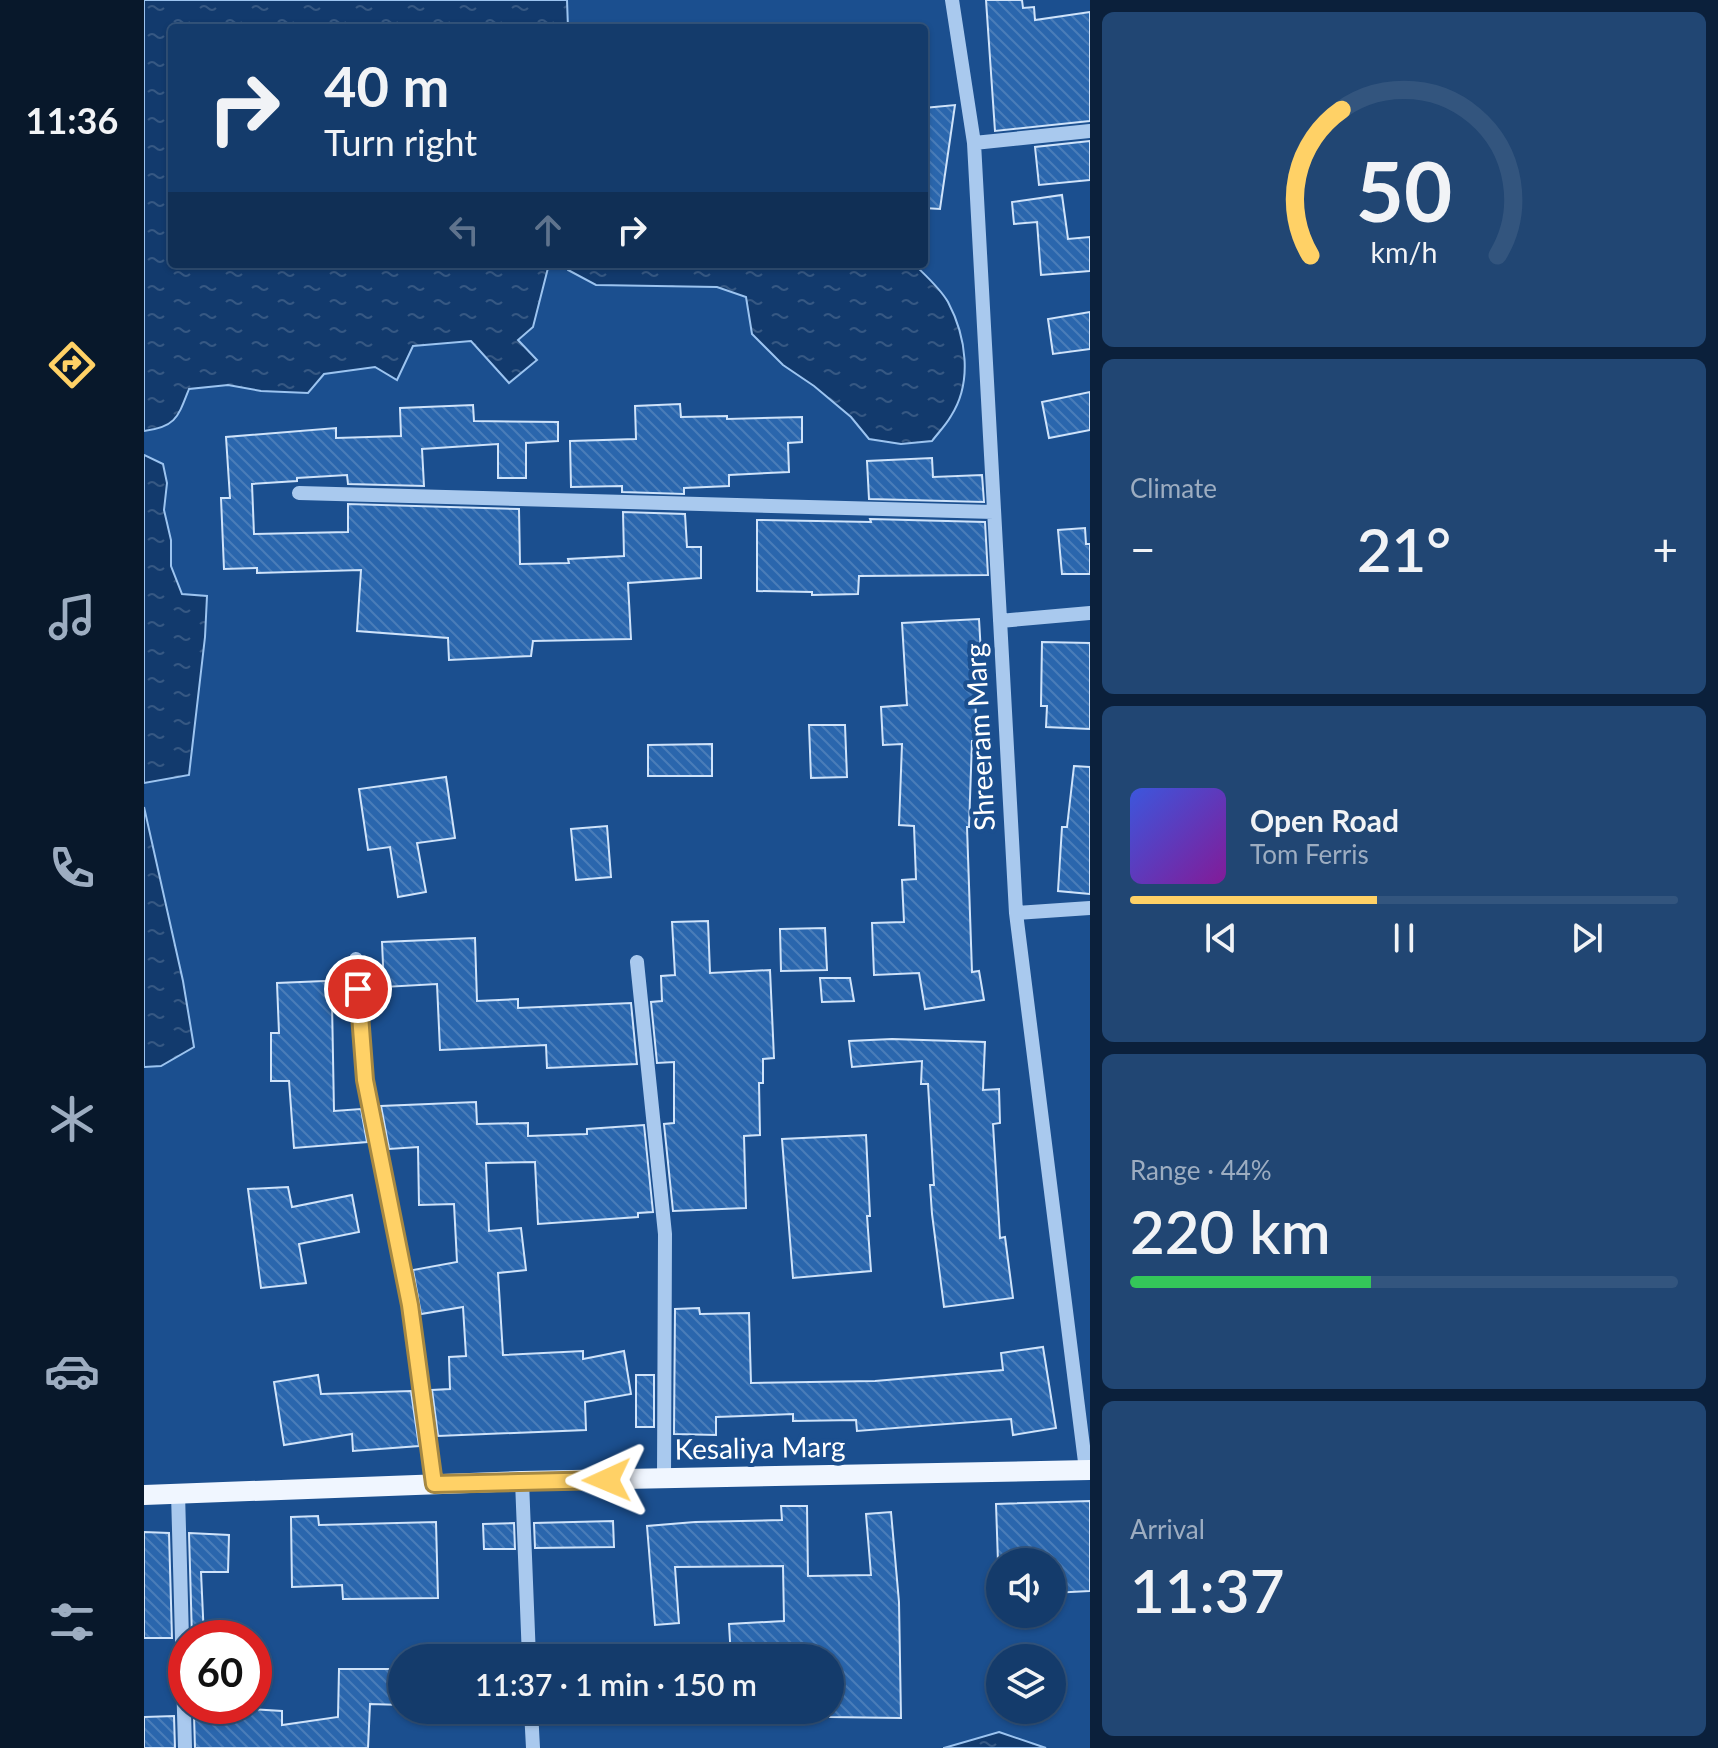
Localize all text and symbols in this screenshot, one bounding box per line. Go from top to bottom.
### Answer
text: 40 m [324,52,449,119]
icon: right [192,56,296,160]
text: 11:36 [26,98,118,142]
text: Turn right [324,120,477,164]
text: 50 [1356,139,1452,239]
icon: left [442,208,486,252]
icon: ahead [526,208,570,252]
icon: right [610,208,654,252]
text: km/h [1371,235,1437,269]
icon: directions [44,337,100,393]
text: Climate [1130,472,1217,504]
text: 21° [1357,513,1451,585]
text: − [1130,523,1156,575]
text: + [1652,523,1678,575]
icon: music [44,589,100,645]
street label: Shreeram Marg [957,642,1001,832]
text: Open Road [1250,802,1399,838]
text: Tom Ferris [1250,838,1369,870]
icon: phone [44,840,100,896]
icon: previous [1199,916,1243,960]
icon: pause [1382,916,1426,960]
icon: next [1565,916,1609,960]
pin [324,955,392,1023]
icon: arrive [336,967,380,1011]
icon: climate [44,1091,100,1147]
text: Range · 44% [1130,1154,1272,1186]
text: 220 km [1130,1195,1331,1267]
icon: car [44,1343,100,1399]
street label: Kesaliya Marg [674,1429,846,1465]
position arrow [565,1438,649,1522]
text: Arrival [1130,1513,1205,1545]
map controls [986,1548,1066,1724]
button: sound [986,1548,1066,1628]
text: 11:37 [1130,1554,1284,1626]
icon: filters [44,1594,100,1650]
speed limit sign: 60 [168,1620,272,1724]
button: layers [986,1644,1066,1724]
text: 11:37 · 1 min · 150 m [475,1666,757,1702]

